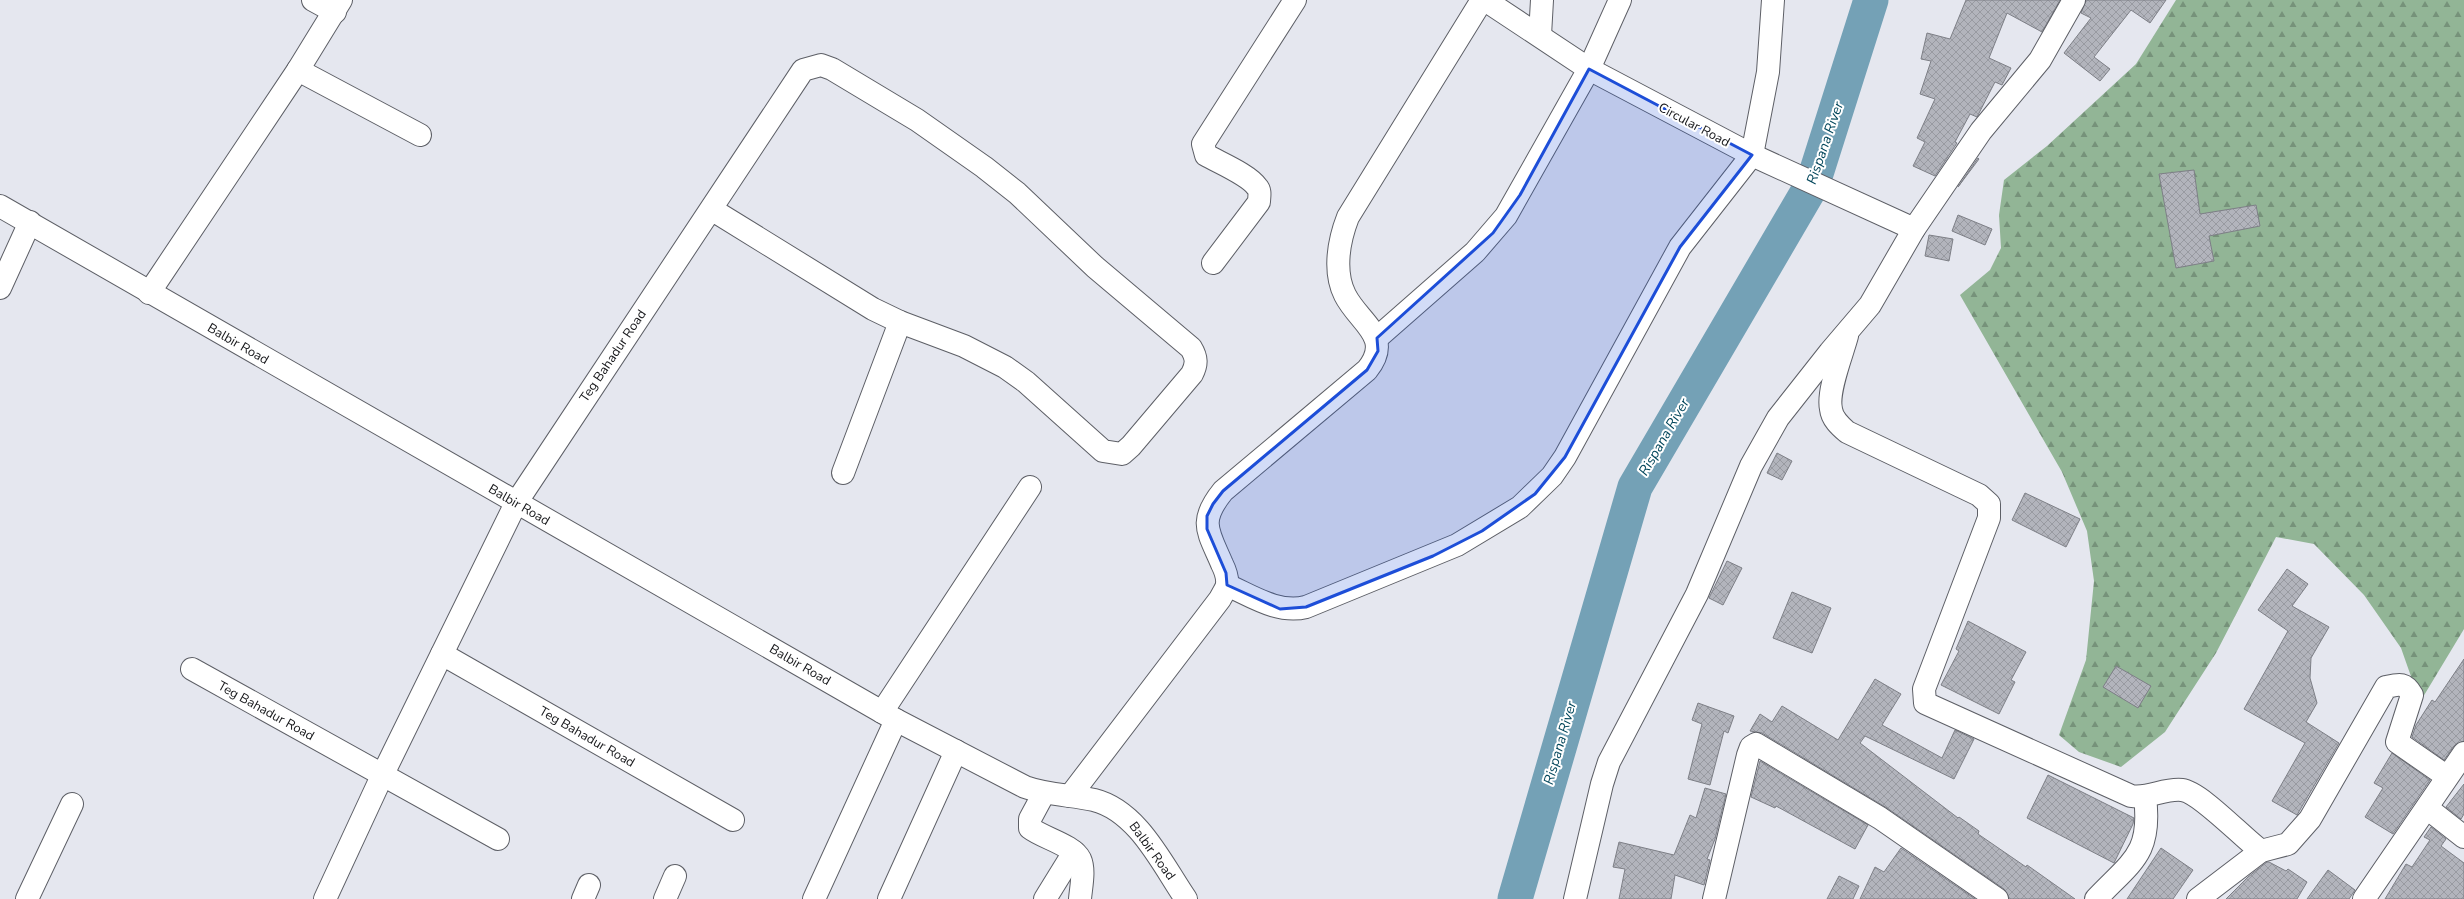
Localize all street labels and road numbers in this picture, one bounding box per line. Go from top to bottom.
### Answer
street label: Circular Road [1655,99,1733,151]
street label: Teg Bahadur Road [575,306,651,406]
street label: Balbir Road [204,319,272,369]
street label: Balbir Road [485,480,553,530]
street label: Balbir Road [766,640,834,690]
street label: Teg Bahadur Road [215,677,317,745]
street label: Teg Bahadur Road [536,702,638,772]
street label: Balbir Road [1125,818,1179,884]

